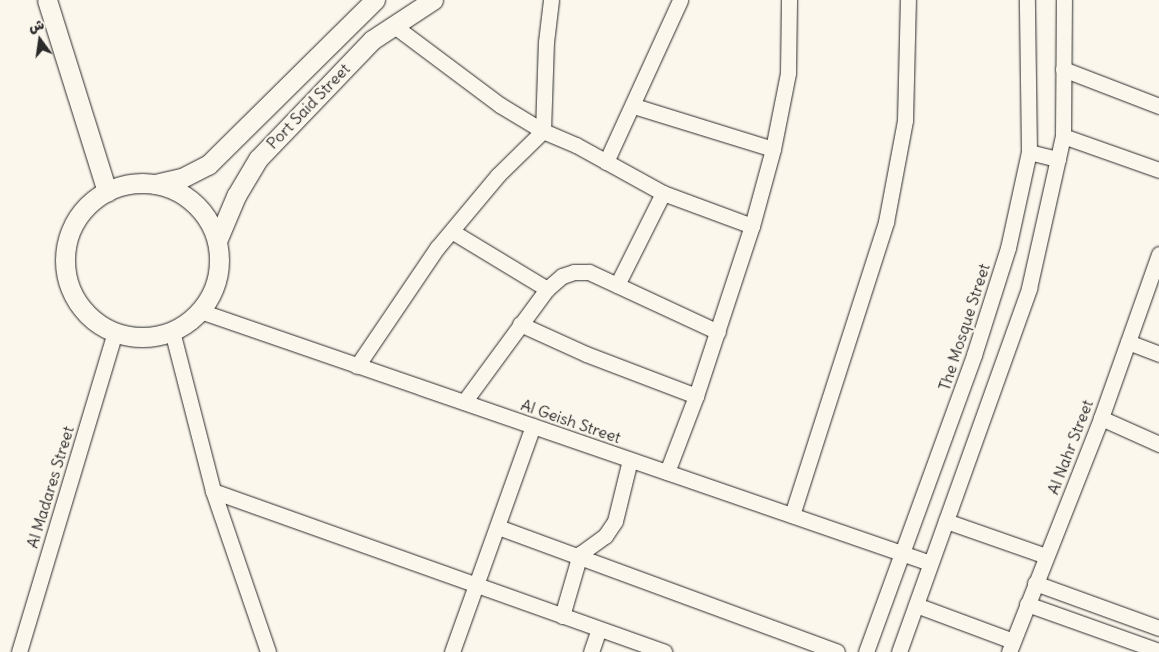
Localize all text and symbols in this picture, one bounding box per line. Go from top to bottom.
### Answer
north arrow [15,15,65,65]
text: ش [27,15,46,36]
street label: Port Said Street [262,59,354,153]
street label: The Mosque Street [934,261,994,393]
street label: Al Geish Street [518,395,624,447]
street label: Al Nahr Street [1043,397,1097,497]
street label: Al Madares Street [22,424,78,550]

